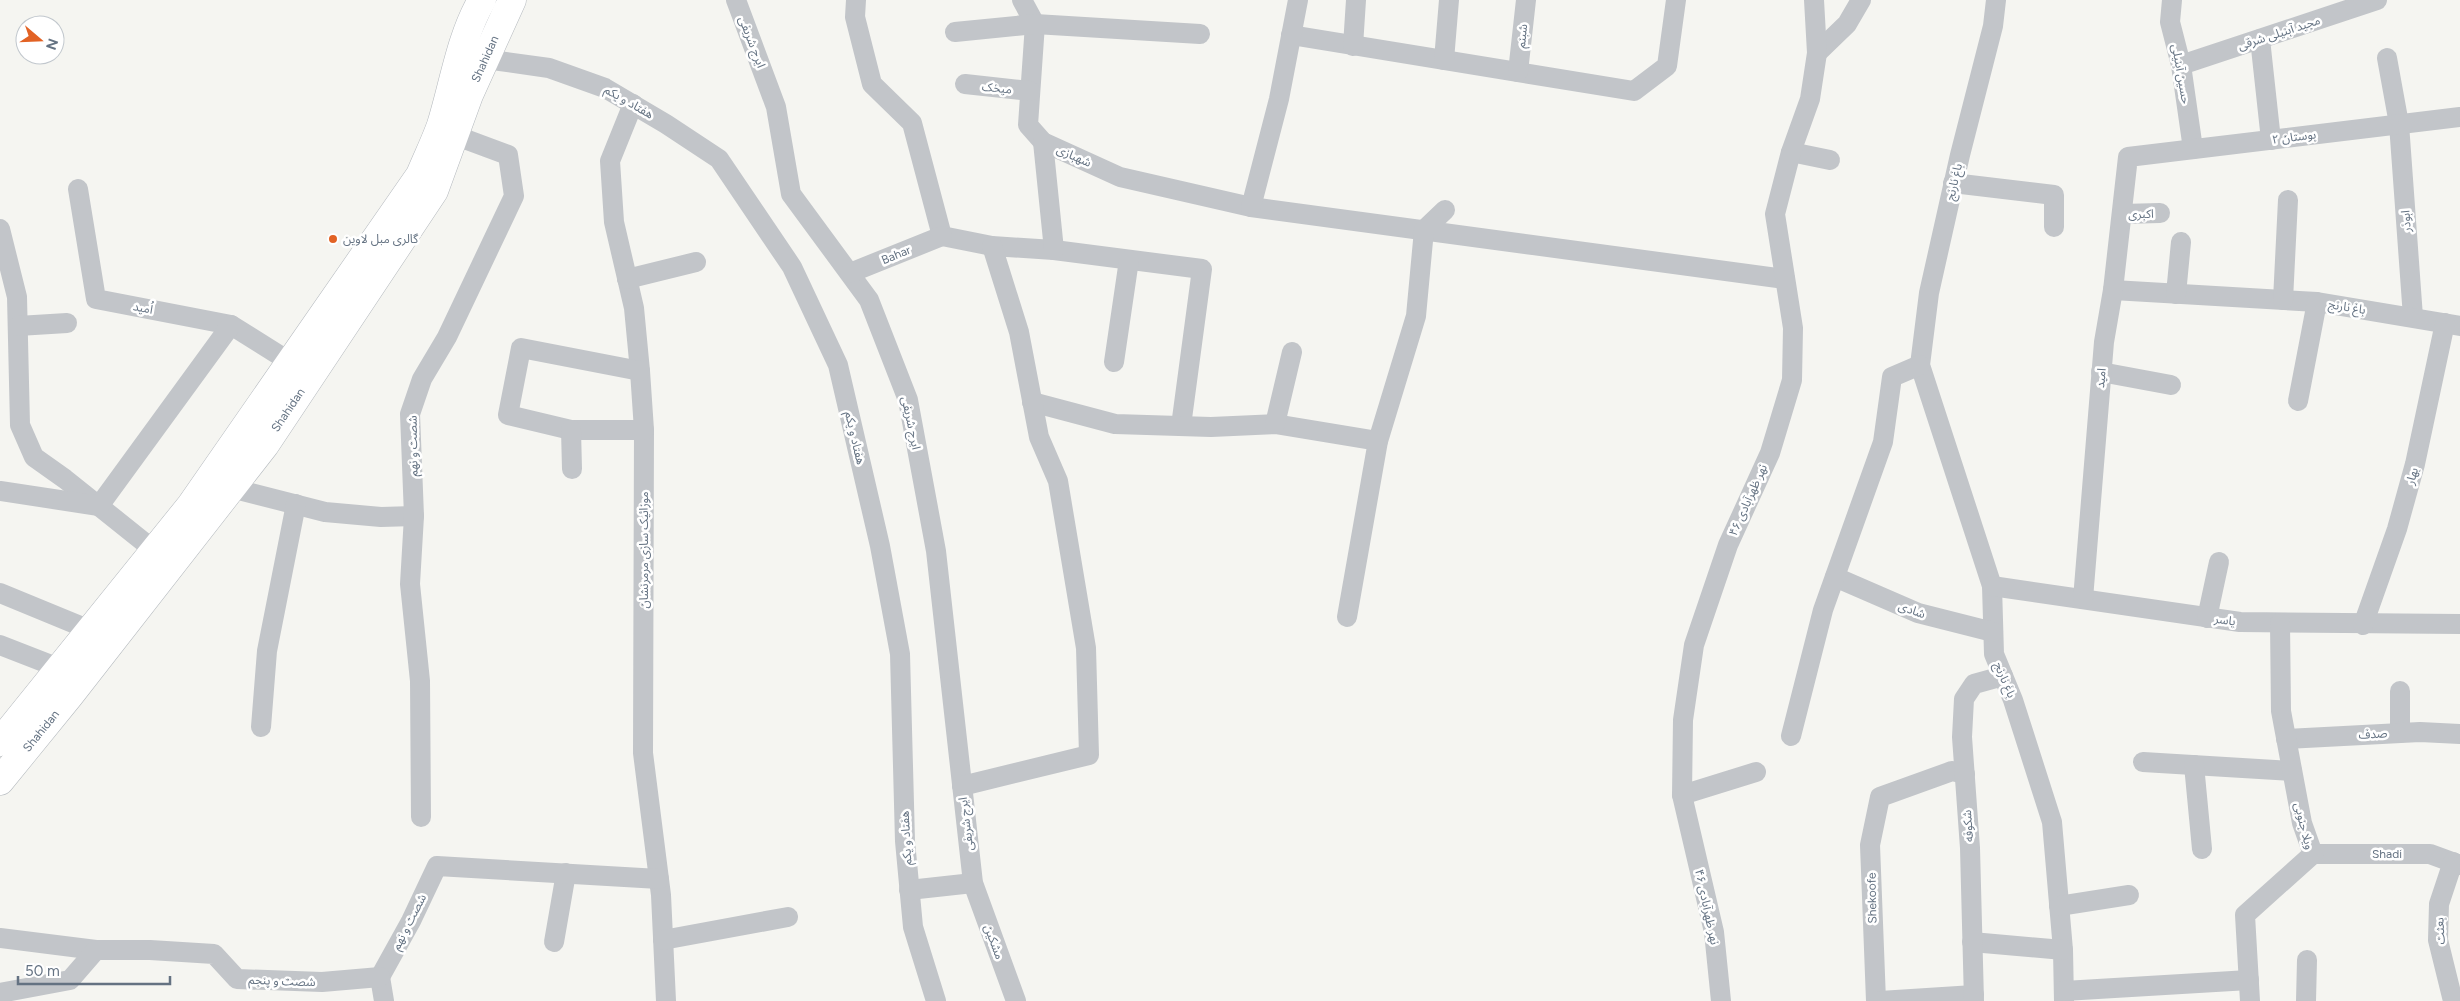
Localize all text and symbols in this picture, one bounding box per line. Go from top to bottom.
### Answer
street label: مجید آبنیلی شرقی [2236,13,2322,53]
street label: ایرج شریفی [734,14,768,71]
north arrow [15,15,65,65]
street label: شبنم [1514,23,1532,49]
street label: Shahidan [469,33,502,84]
text: N [42,36,62,52]
street label: حسین آبنیلی [2169,43,2193,105]
street label: میخک [981,79,1013,97]
street label: هفتاد و یکم [601,82,656,123]
street label: بوستان ۲ [2271,127,2317,147]
street label: شهبازی [1054,142,1094,170]
street label: باغ نارنج [1943,162,1967,202]
street label: اکبری [2128,207,2154,221]
street label: ابوذر [2398,209,2414,233]
place label: گالری مبل لاوین [343,232,419,246]
marker: گالری مبل لاوین [327,233,339,245]
street label: Bahar [879,243,913,267]
street label: اُمید [132,297,155,317]
street label: باغ نارنج [2327,297,2367,319]
street label: امید [2093,367,2109,389]
street label: Shahidan [268,385,308,434]
street label: ایرج شریفی [897,395,923,451]
street label: هفتاد و یکم [840,410,868,467]
street label: شصت و نهم [405,415,423,477]
street label: نهر ظهرآبادی ۴۶ [1726,462,1770,538]
street label: بهار [2403,466,2421,487]
street label: موزائیک سازی مرمرنشان [637,491,651,609]
street label: شادی [1897,599,1927,621]
street label: یاسر [2213,611,2237,628]
street label: باغ نارنج [1989,660,2019,701]
street label: Shahidan [20,707,62,755]
street label: صدف [2358,726,2388,742]
street label: ایرج شریفی [956,796,978,852]
street label: ویلا جنوبی [2291,801,2317,851]
street label: شکوفه [1960,809,1976,843]
street label: هفتاد و یکم [898,810,916,865]
street label: Shadi [2372,847,2402,861]
street label: نهر ظهرآبادی ۴۶ [1692,868,1722,946]
street label: Shekoofe [1865,872,1879,924]
street label: شصت و نهم [389,892,431,953]
street label: بعثت [2432,917,2448,945]
street label: مشکین [981,923,1007,961]
scale bar [18,954,170,986]
text: 50 m [25,962,60,980]
street label: شصت و پنجم [248,973,316,991]

